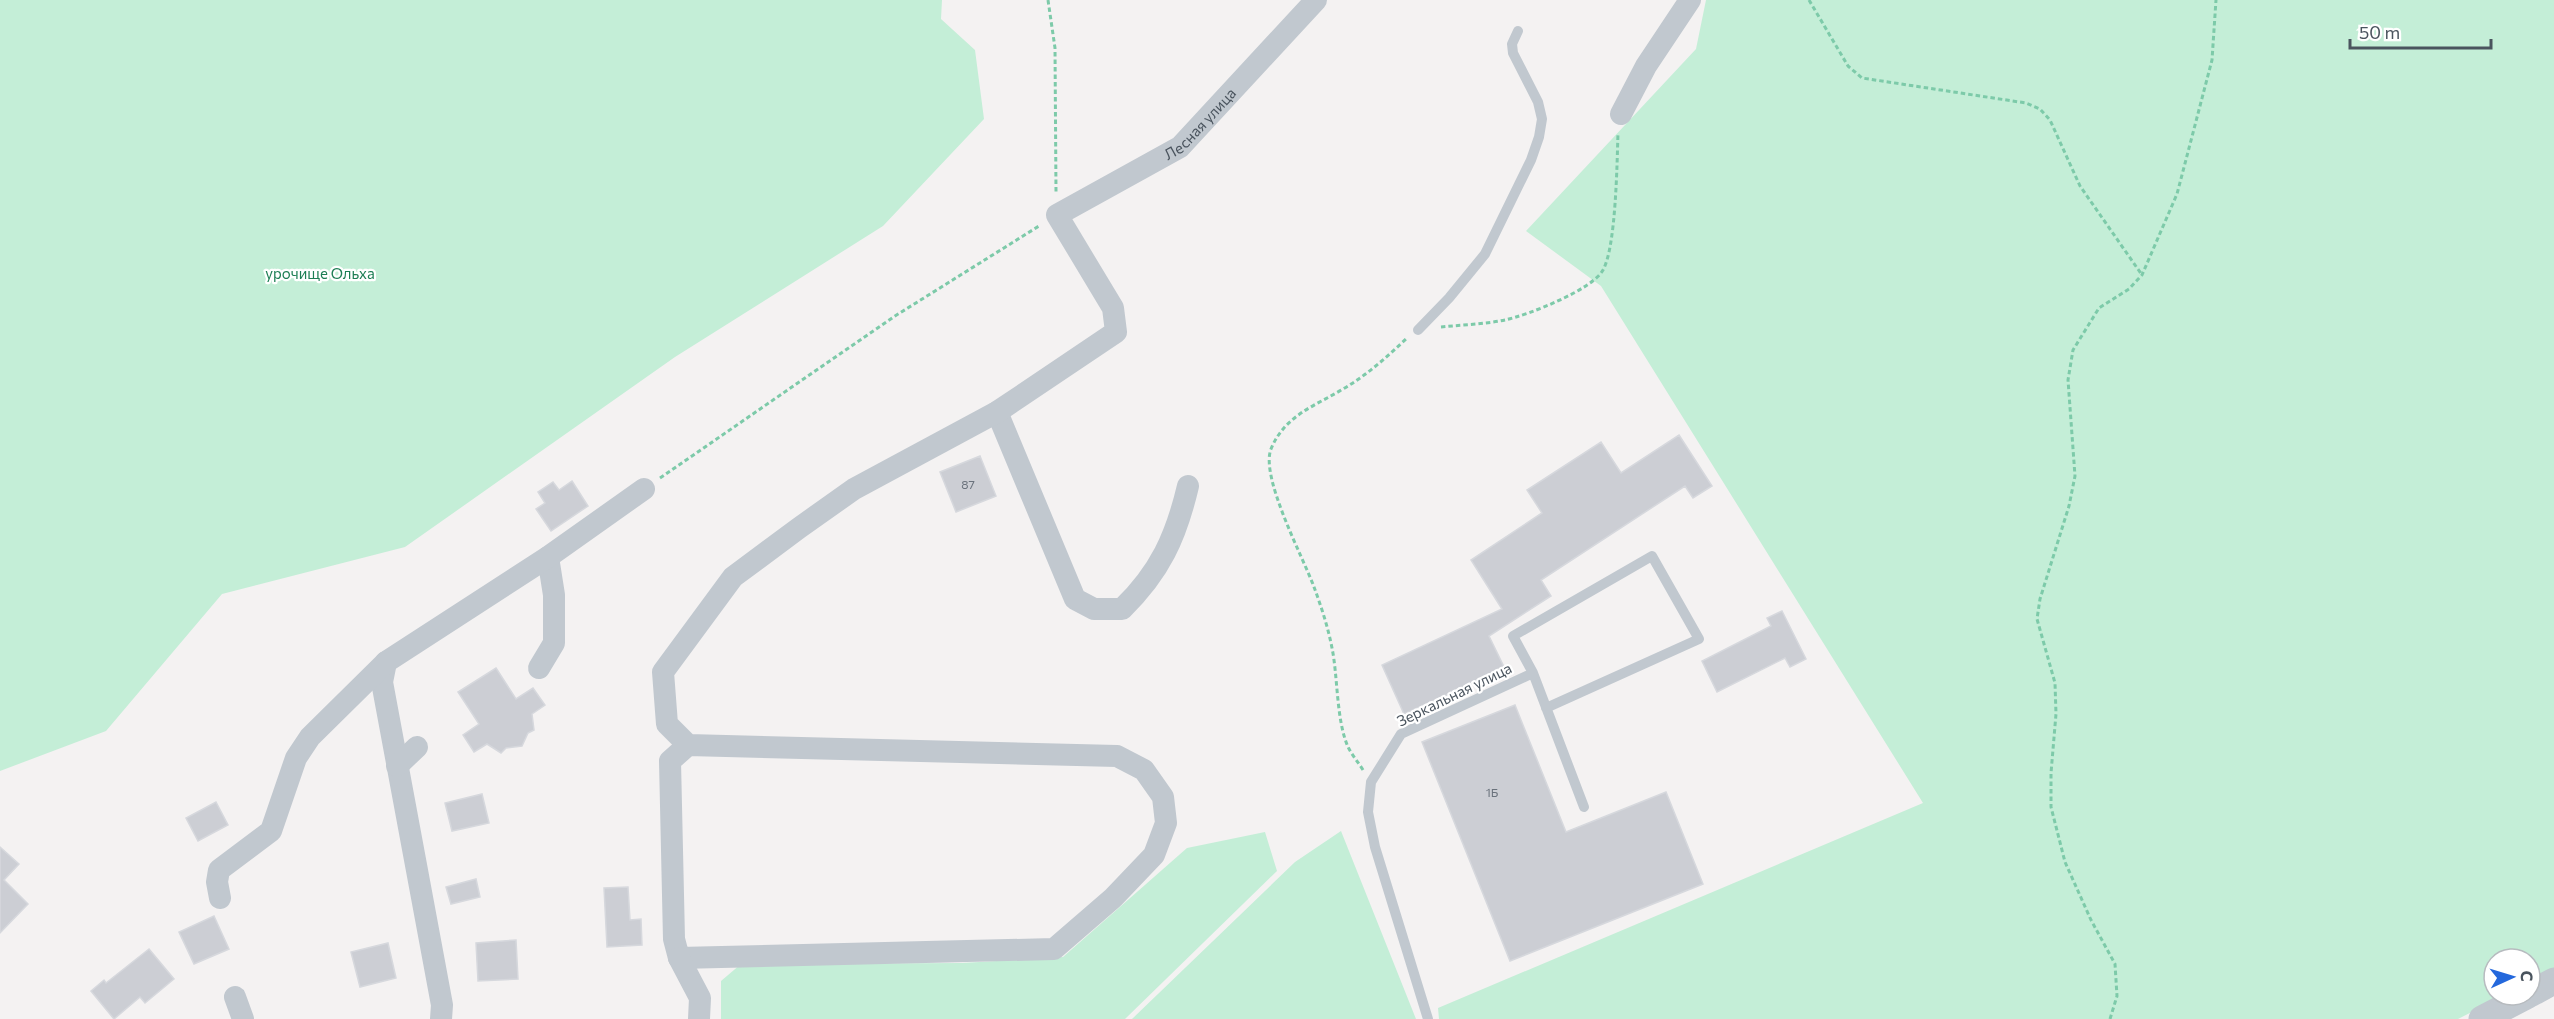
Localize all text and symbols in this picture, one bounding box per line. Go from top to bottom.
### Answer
scale bar [2350,12,2491,50]
text: 50 m [2359,21,2400,43]
street label: Лесная улица [1161,84,1239,163]
park label: урочище Ольха [265,264,375,282]
house number: 87 [961,477,975,491]
street label: Зеркальная улица [1394,658,1514,730]
house number: 1Б [1486,785,1499,799]
north arrow [2482,947,2542,1007]
text: С [2518,970,2537,982]

